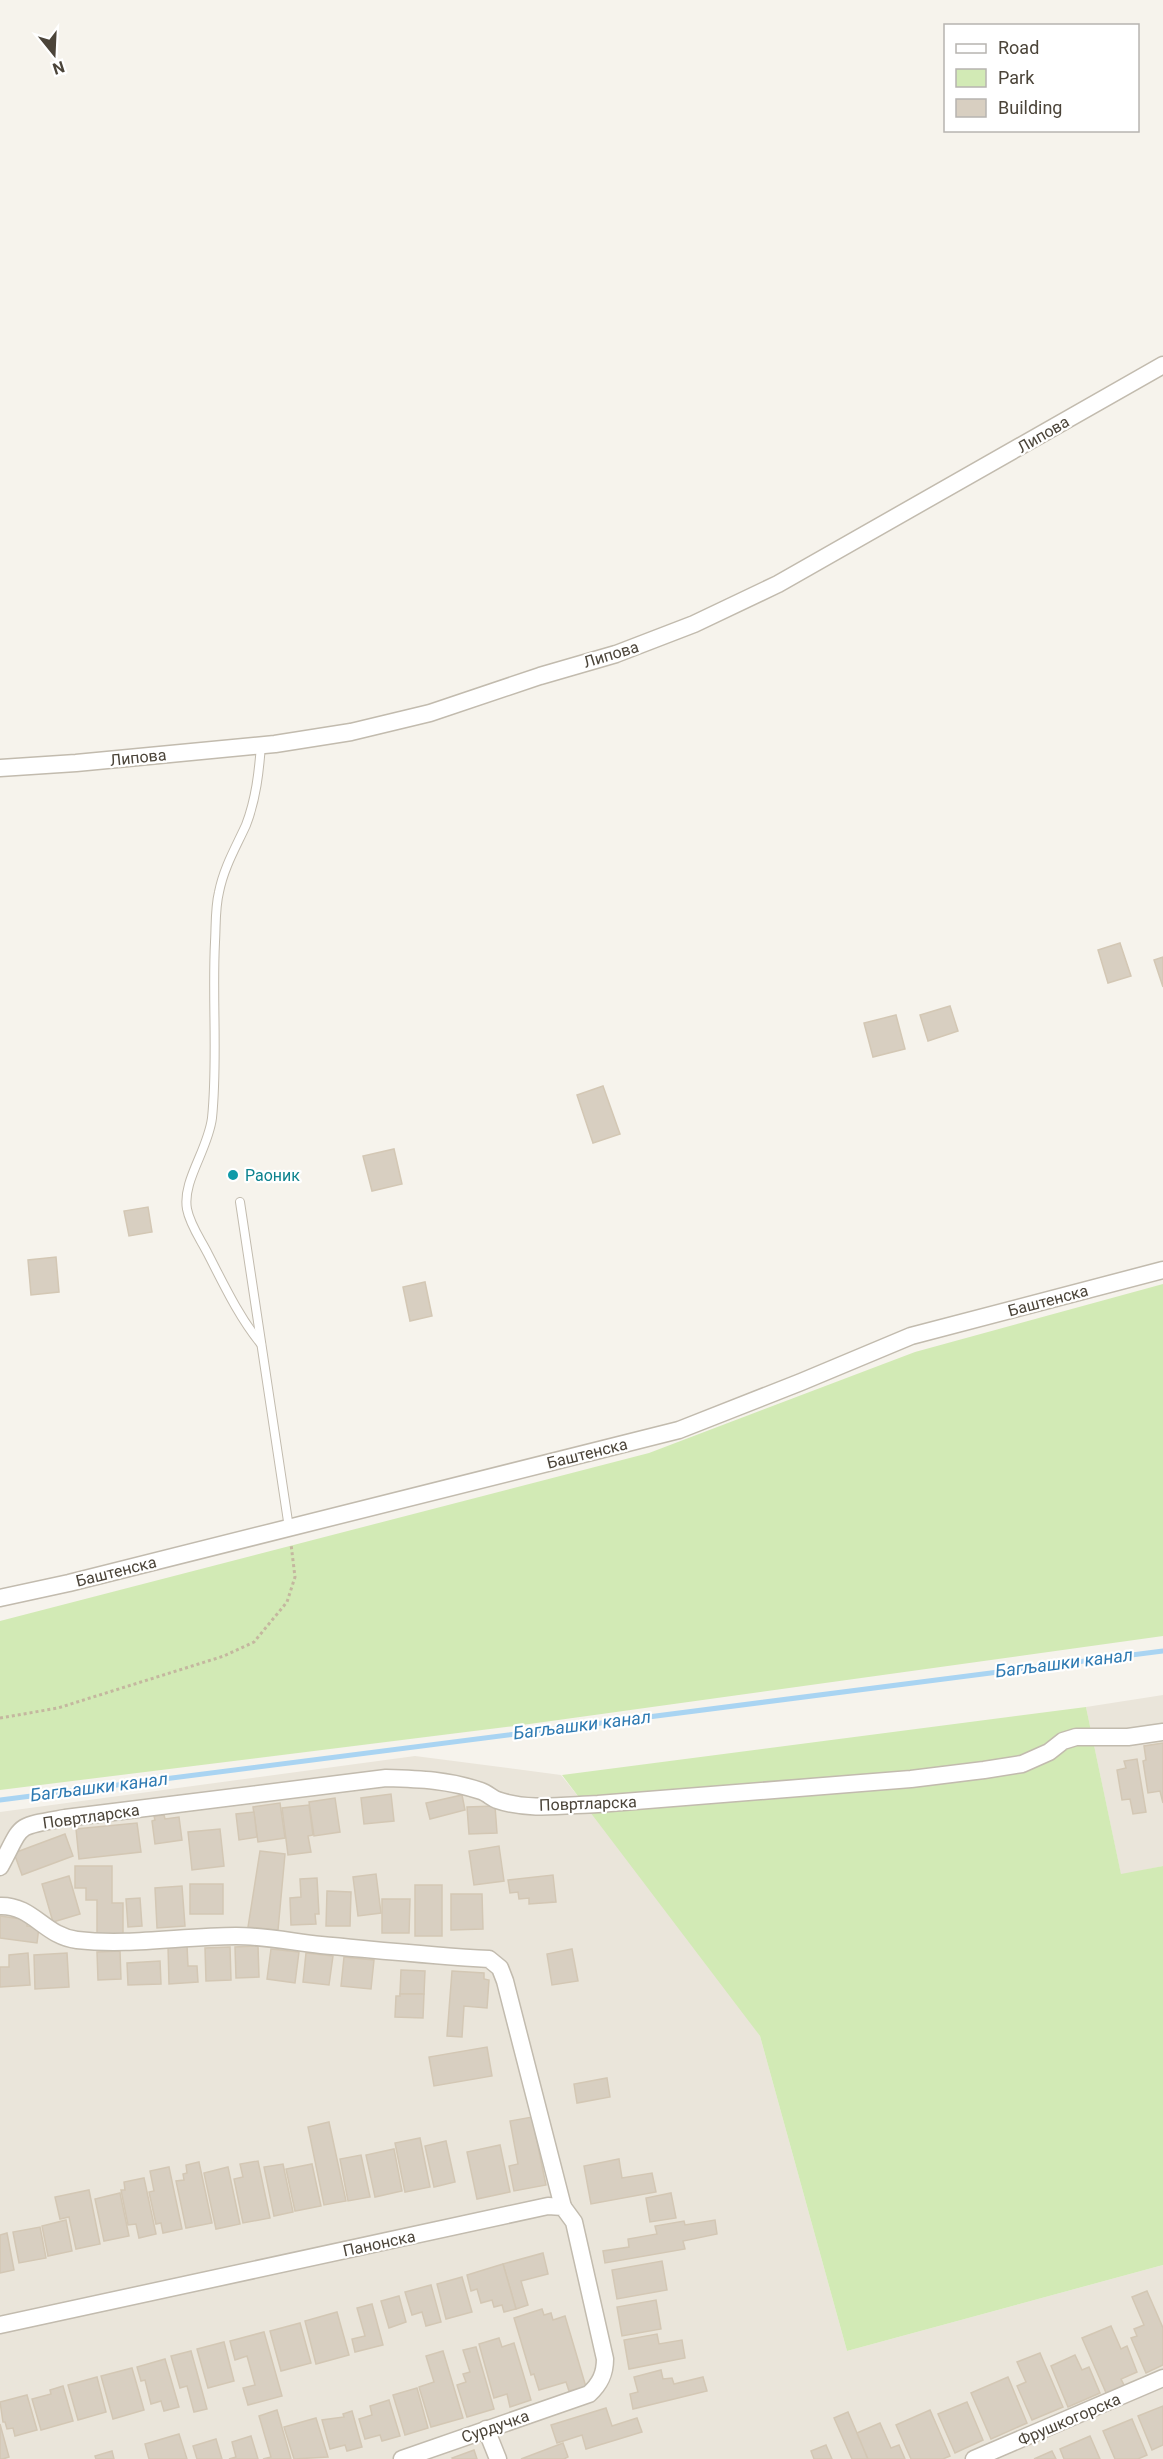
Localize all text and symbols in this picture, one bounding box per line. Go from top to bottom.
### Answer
north arrow [24,24,84,84]
legend [944,24,1139,132]
text: Road [998,37,1039,58]
text: N [50,57,67,79]
text: Park [998,67,1035,88]
text: Building [998,97,1062,118]
street label: Липова [1014,412,1073,457]
street label: Липова [581,637,641,672]
street label: Липова [109,745,167,770]
place label: Раоник [245,1166,300,1185]
marker: Раоник [226,1168,240,1182]
street label: Баштенска [1006,1281,1090,1320]
street label: Баштенска [545,1434,629,1473]
street label: Баштенска [74,1552,158,1591]
water label: Багљашки канал [994,1644,1134,1681]
water label: Багљашки канал [512,1706,652,1743]
water label: Багљашки канал [29,1768,169,1805]
street label: Повртларска [539,1792,637,1815]
street label: Повртларска [41,1800,141,1833]
street label: Панонска [341,2227,417,2260]
street label: Фрушкогорска [1015,2389,1123,2450]
street label: Сурдучка [459,2406,531,2447]

